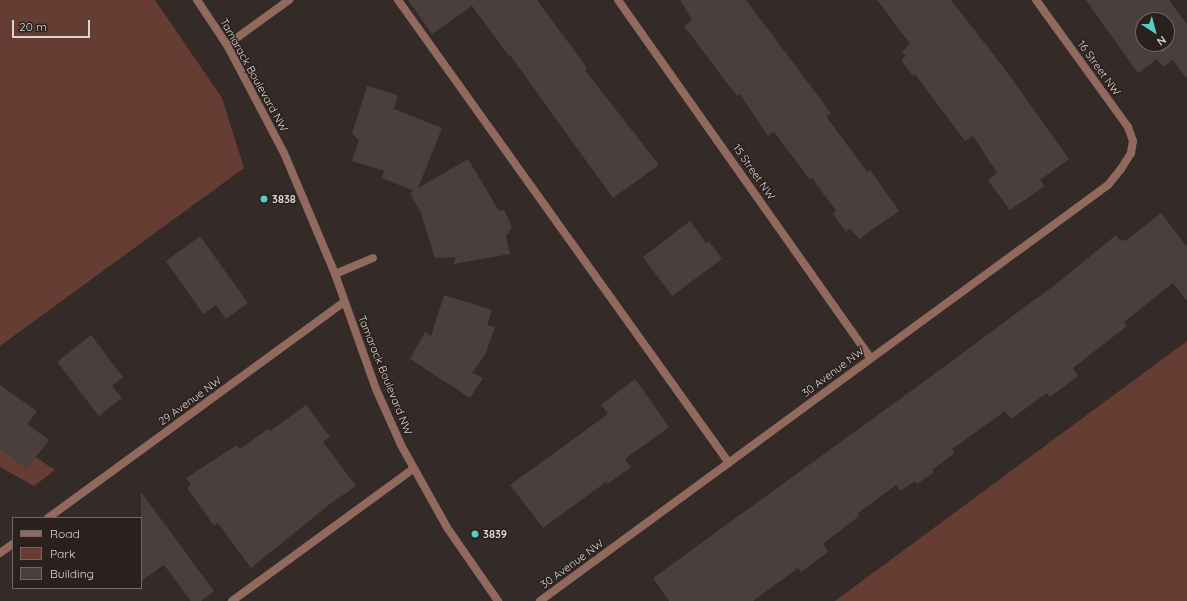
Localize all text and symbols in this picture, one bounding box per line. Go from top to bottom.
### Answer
scale bar [14,12,92,38]
north arrow [1135,12,1175,52]
street label: Tamarack Boulevard NW [217,16,291,134]
text: 20 m [19,19,47,34]
text: N [1154,33,1169,49]
street label: 16 Street NW [1075,38,1123,98]
street label: 15 Street NW [730,142,778,202]
place label: 3838 [272,192,296,206]
marker: 3838 [259,194,269,204]
street label: Tamarack Boulevard NW [355,313,415,437]
street label: 30 Avenue NW [799,344,867,400]
street label: 29 Avenue NW [156,374,224,428]
legend [12,517,142,589]
text: Road [50,526,80,541]
place label: 3839 [483,527,507,541]
marker: 3839 [470,529,480,539]
street label: 30 Avenue NW [538,537,606,591]
text: Park [50,546,75,561]
text: Building [50,566,94,581]

